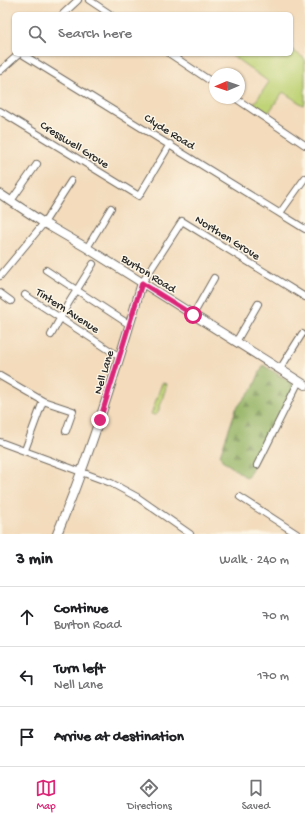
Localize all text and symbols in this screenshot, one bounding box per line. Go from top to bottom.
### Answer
search box [12,12,293,56]
icon: search [26,23,48,45]
text: Search here [58,25,132,43]
north arrow [209,68,245,104]
street label: Clyde Road [141,112,198,154]
street label: Cresswell Grove [37,119,112,173]
street label: Northen Grove [192,213,263,265]
street label: Burton Road [117,252,179,298]
street label: Tintern Avenue [32,285,102,338]
route start [184,306,202,324]
street label: Nell Lane [92,348,118,396]
route end [91,411,109,429]
text: 3 min [16,550,53,570]
text: Walk · 240 m [220,553,289,568]
text: Continue [54,600,108,618]
icon: ahead [16,606,38,628]
text: 70 m [263,609,289,624]
text: Burton Road [54,618,121,633]
text: Turn left [54,660,105,678]
icon: left [16,666,38,688]
text: 170 m [257,669,289,684]
text: Nell Lane [54,678,103,693]
icon: arrive [16,726,38,748]
text: Arrive at destination [54,728,184,746]
tab: Map [35,777,57,813]
tab: Directions [127,777,172,813]
tab: Saved [242,777,270,813]

